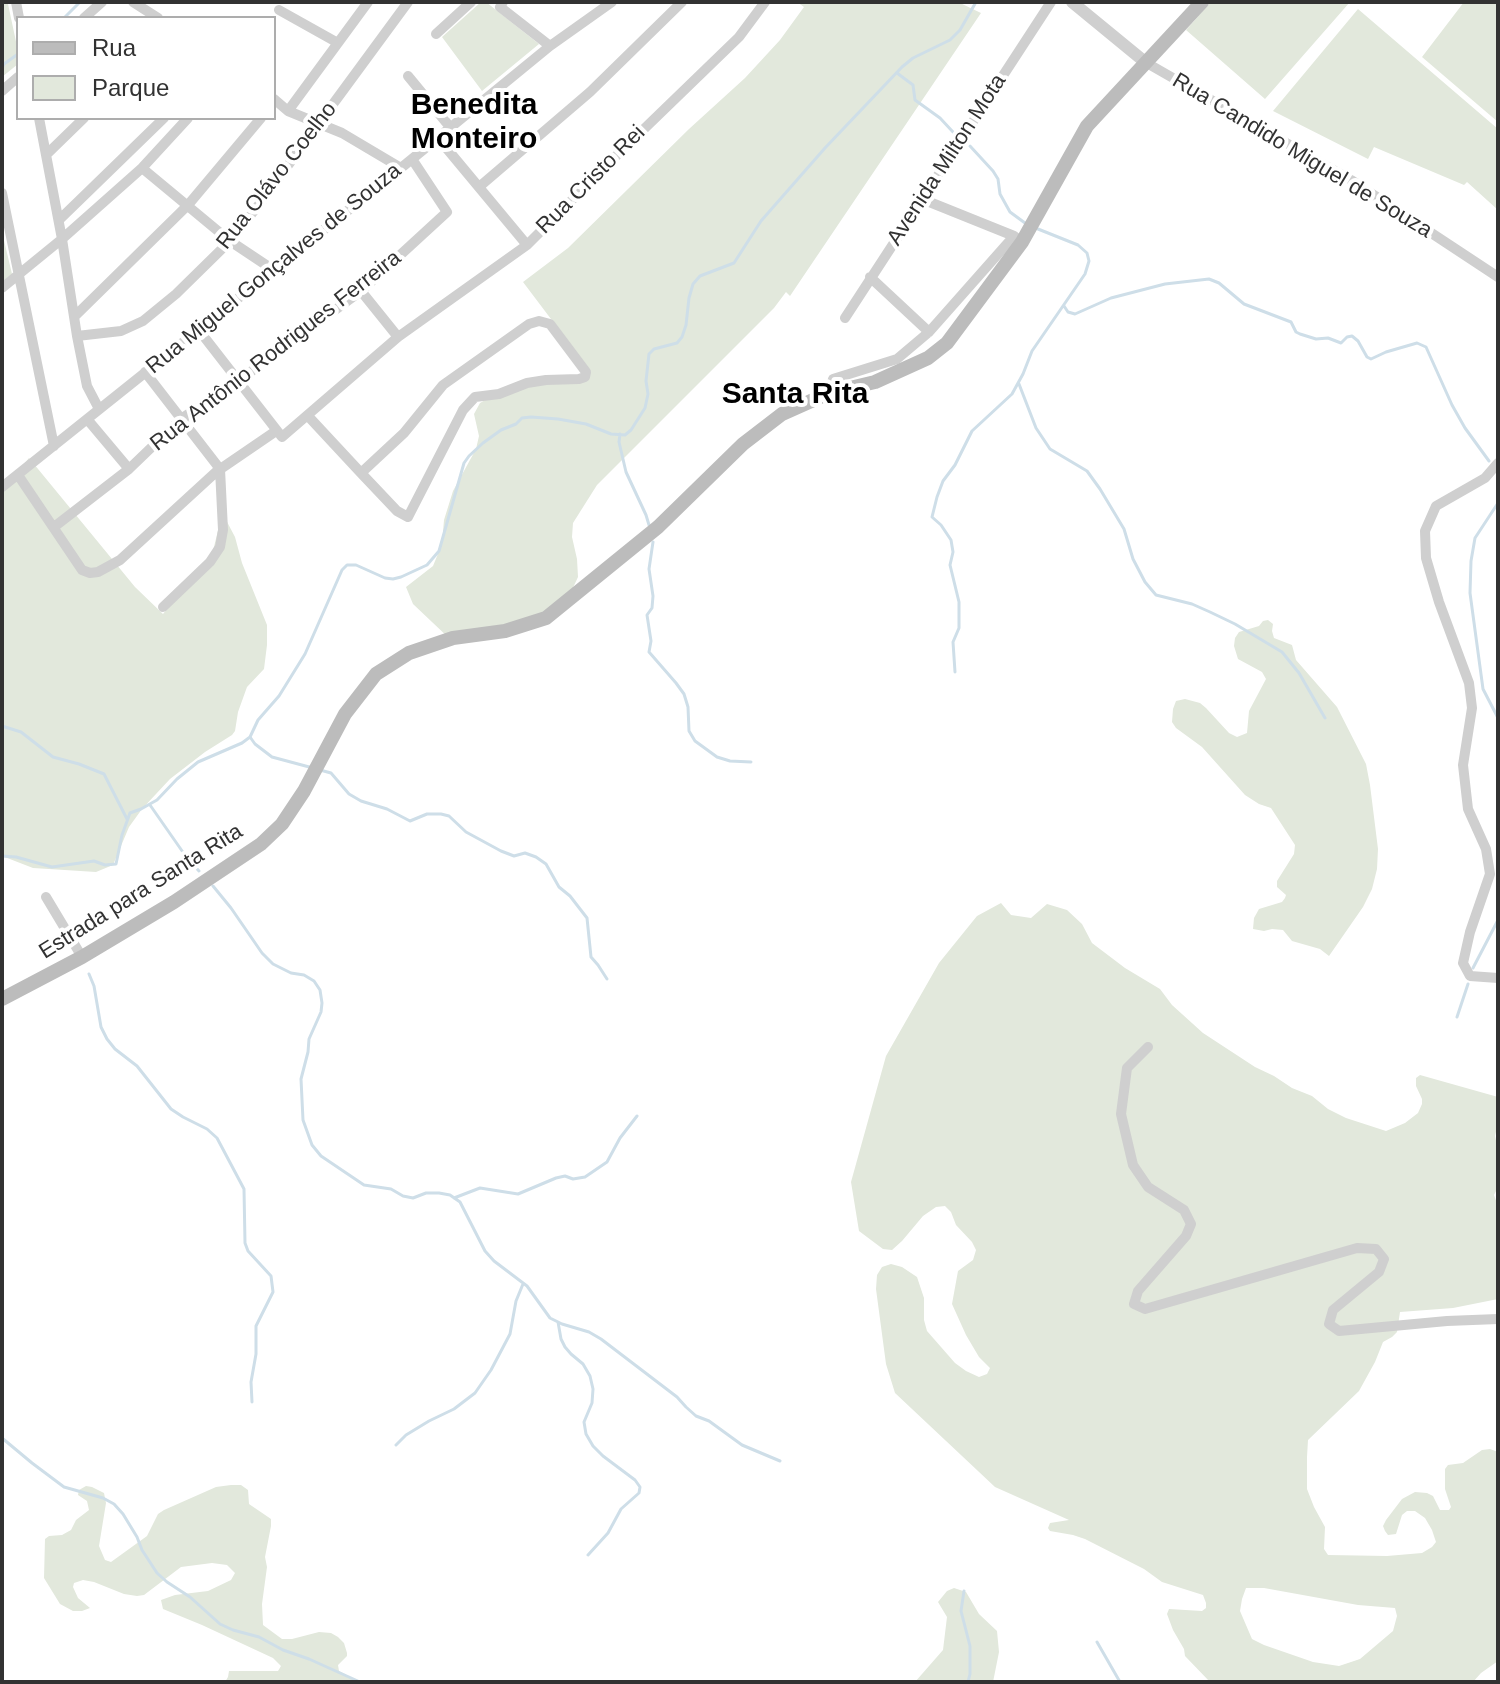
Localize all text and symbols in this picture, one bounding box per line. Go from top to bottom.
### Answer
legend [16,16,276,120]
text: Rua [92,34,136,61]
street label: Rua Candido Miguel de Souza [1167,68,1437,244]
street label: Avenida Milton Mota [882,69,1012,251]
text: Parque [92,74,169,101]
district label: Benedita Monteiro [411,88,537,158]
street label: Rua Olávo Coelho [211,97,343,255]
street label: Rua Cristo Rei [531,120,651,240]
street label: Rua Miguel Gonçalves de Souza [141,158,407,380]
street label: Rua Antônio Rodrigues Ferreira [145,245,407,457]
district label: Santa Rita [722,377,868,413]
street label: Estrada para Santa Rita [34,819,248,965]

